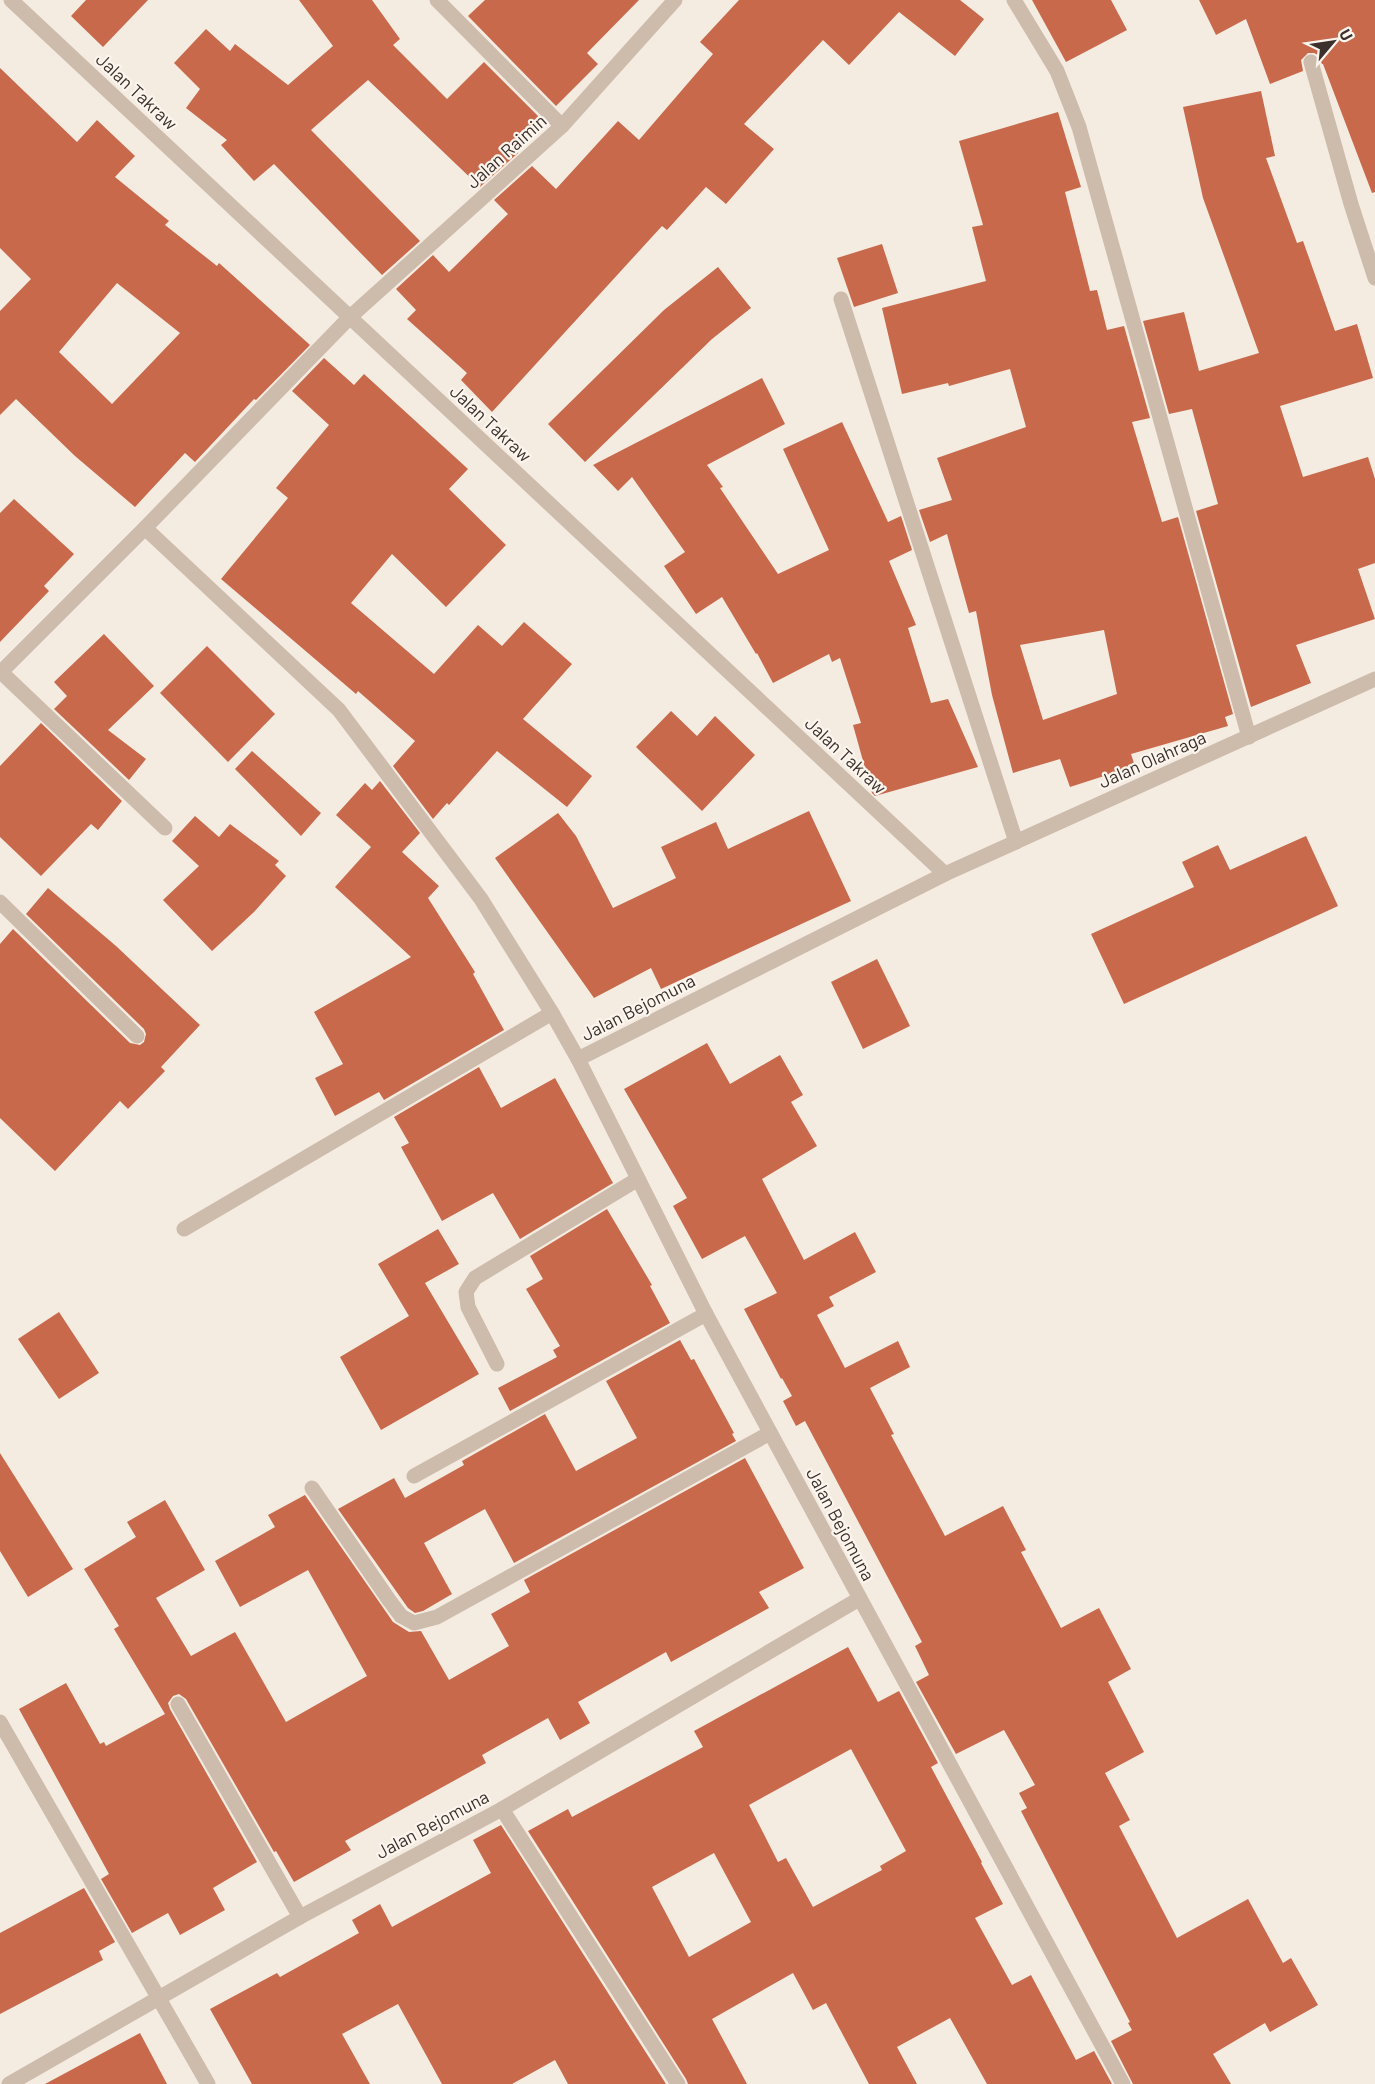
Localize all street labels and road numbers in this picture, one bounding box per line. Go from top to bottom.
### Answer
street label: Jalan Takraw [92,48,182,134]
street label: Jalan Raimin [461,109,551,193]
street label: Jalan Takraw [446,380,536,466]
street label: Jalan Takraw [801,712,891,798]
street label: Jalan Olahraga [1095,726,1209,792]
street label: Jalan Bejomuna [577,969,699,1045]
street label: Jalan Bejomuna [802,1464,880,1584]
street label: Jalan Bejomuna [372,1785,492,1863]

